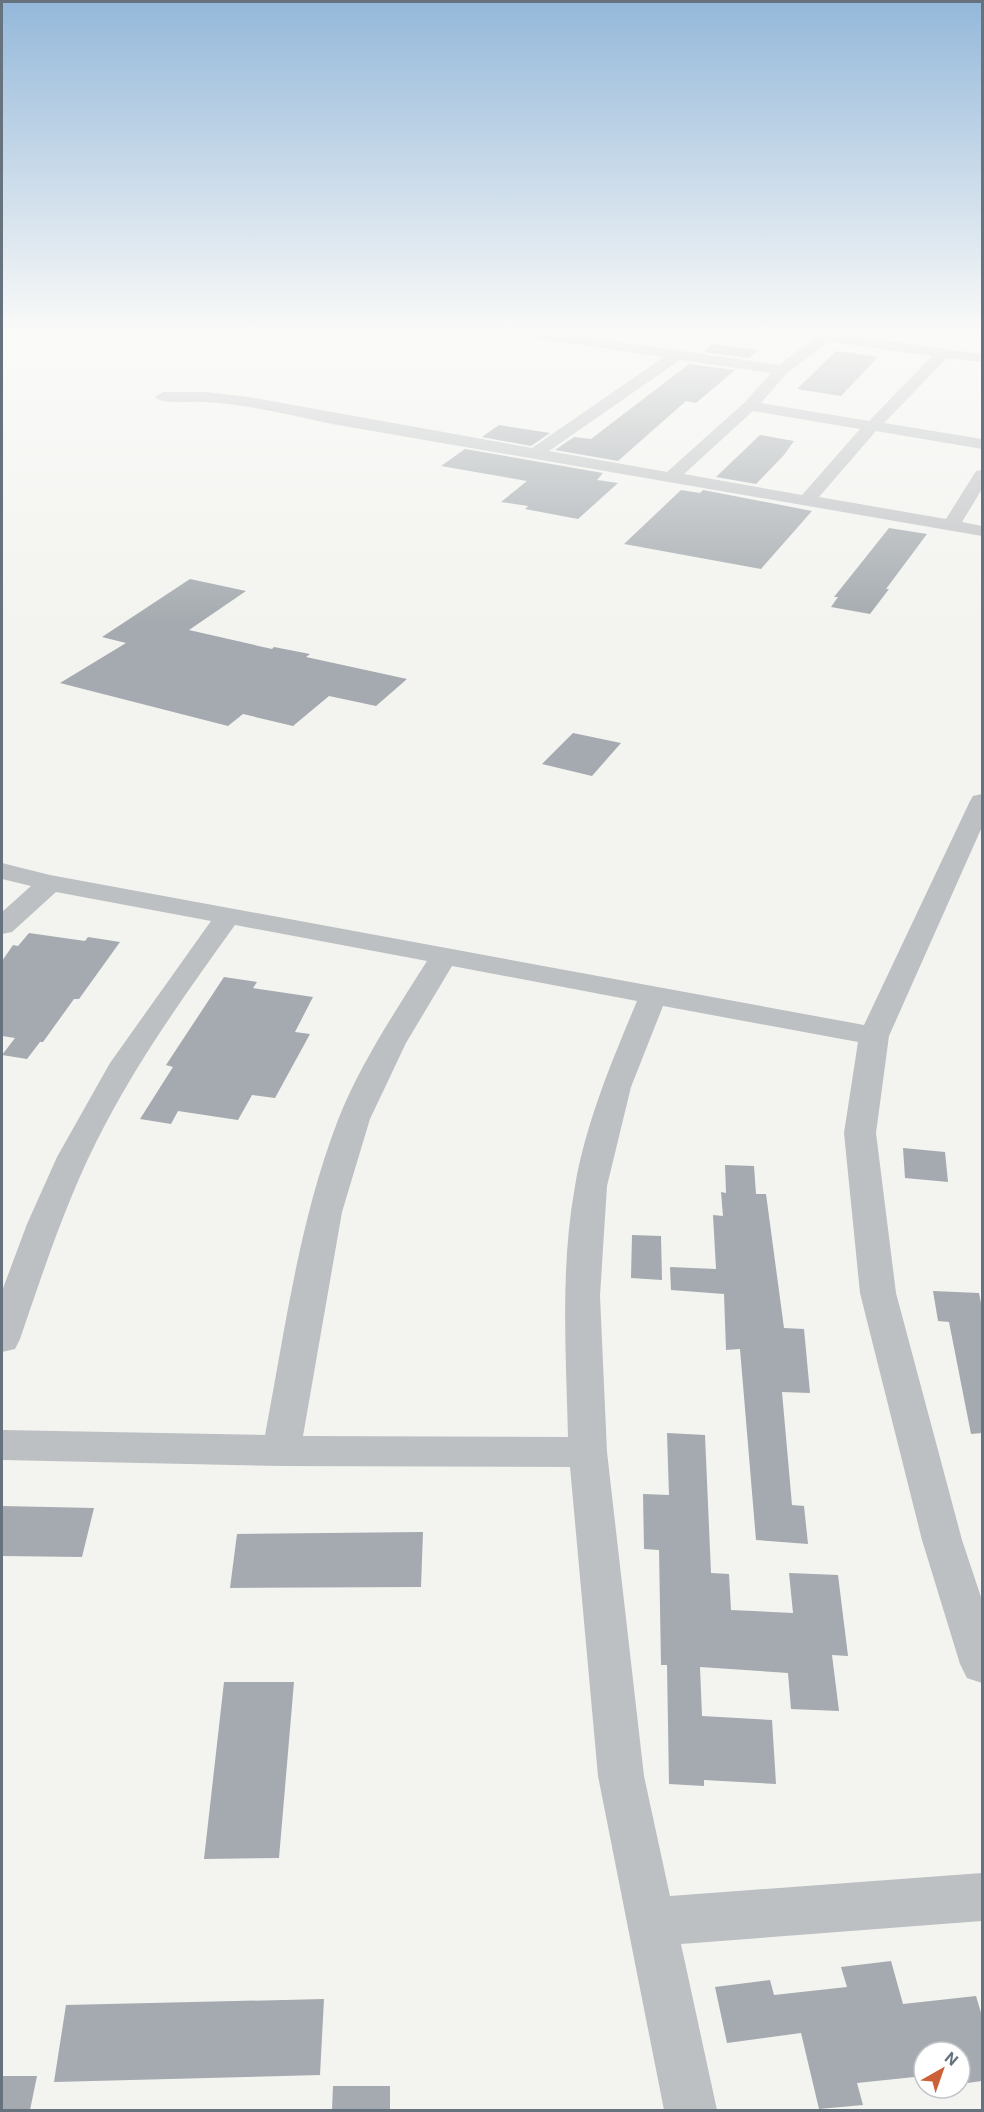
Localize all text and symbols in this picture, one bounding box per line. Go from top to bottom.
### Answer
north arrow [912,2040,972,2100]
text: N [941,2048,962,2070]

